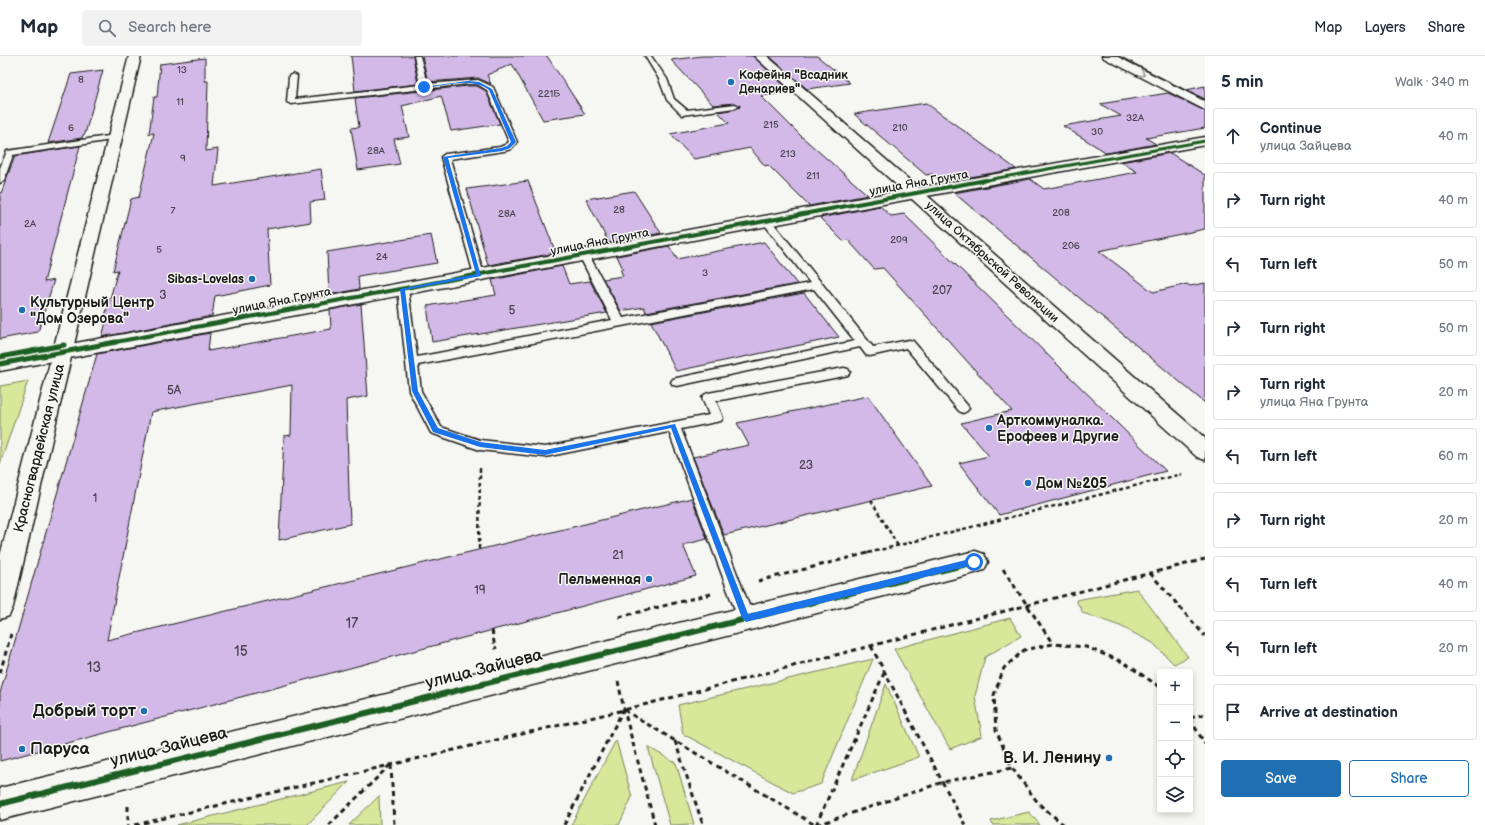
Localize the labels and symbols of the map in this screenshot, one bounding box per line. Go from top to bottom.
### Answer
house number: 13 [177,64,187,76]
place label: Кофейня "Всадник Денариев" [739,68,848,97]
one-way arrow [1138,69,1145,77]
house number: 8 [78,74,84,86]
marker: Кофейня "Всадник Денариев" [726,77,736,87]
route end [415,78,433,96]
house number: 221Б [538,88,560,100]
house number: 11 [176,96,184,108]
house number: 32А [1126,112,1145,124]
house number: 215 [763,119,779,131]
house number: 6 [68,122,74,134]
house number: 210 [892,122,908,134]
house number: 30 [1091,126,1103,138]
house number: 28А [367,145,386,157]
house number: 213 [780,148,796,160]
house number: 9 [180,152,186,164]
street label: улица Яна Грунта [868,167,970,199]
house number: 211 [806,170,820,182]
street label: улица Октябрьской Революции [922,198,1062,326]
house number: 28 [613,204,625,216]
house number: 7 [171,205,176,217]
house number: 208 [1052,207,1070,219]
house number: 28А [498,208,517,220]
house number: 2А [24,218,37,230]
street label: улица Яна Грунта [549,225,651,259]
house number: 209 [890,234,908,246]
house number: 206 [1062,240,1080,252]
house number: 5 [156,244,162,256]
house number: 24 [376,251,388,263]
house number: 3 [702,267,708,279]
place label: Sibas-Lovelas [167,272,244,287]
marker: Sibas-Lovelas [247,274,257,284]
house number: 207 [932,283,952,298]
street label: улица Яна Грунта [231,284,333,318]
house number: 3 [159,288,167,303]
place label: Культурный Центр "Дом Озерова" [30,294,155,327]
house number: 5 [509,303,516,318]
marker: Культурный Центр "Дом Озерова" [17,305,27,315]
street label: Красногвардейская улица [10,361,68,534]
house number: 5А [167,383,182,398]
place label: Арткоммуналка. Ерофеев и Другие [996,412,1119,445]
marker: Арткоммуналка. Ерофеев и Другие [984,423,994,433]
house number: 23 [799,458,813,473]
place label: Дом №205 [1036,475,1107,492]
marker: Дом №205 [1023,478,1033,488]
house number: 1 [93,491,97,506]
house number: 21 [612,548,624,563]
route start [965,553,983,571]
place label: Пельменная [558,571,641,588]
marker: Пельменная [644,574,654,584]
house number: 19 [474,583,486,598]
house number: 17 [346,615,358,632]
house number: 15 [234,643,248,660]
street label: улица Зайцева [423,645,545,693]
house number: 13 [87,659,101,676]
place label: Добрый торт [33,701,137,721]
marker: Добрый торт [139,706,149,716]
street label: улица Зайцева [108,723,230,771]
place label: Паруса [30,739,89,759]
marker: Паруса [17,744,27,754]
place label: В. И. Ленину [1003,748,1101,768]
marker: В. И. Ленину [1104,753,1114,763]

